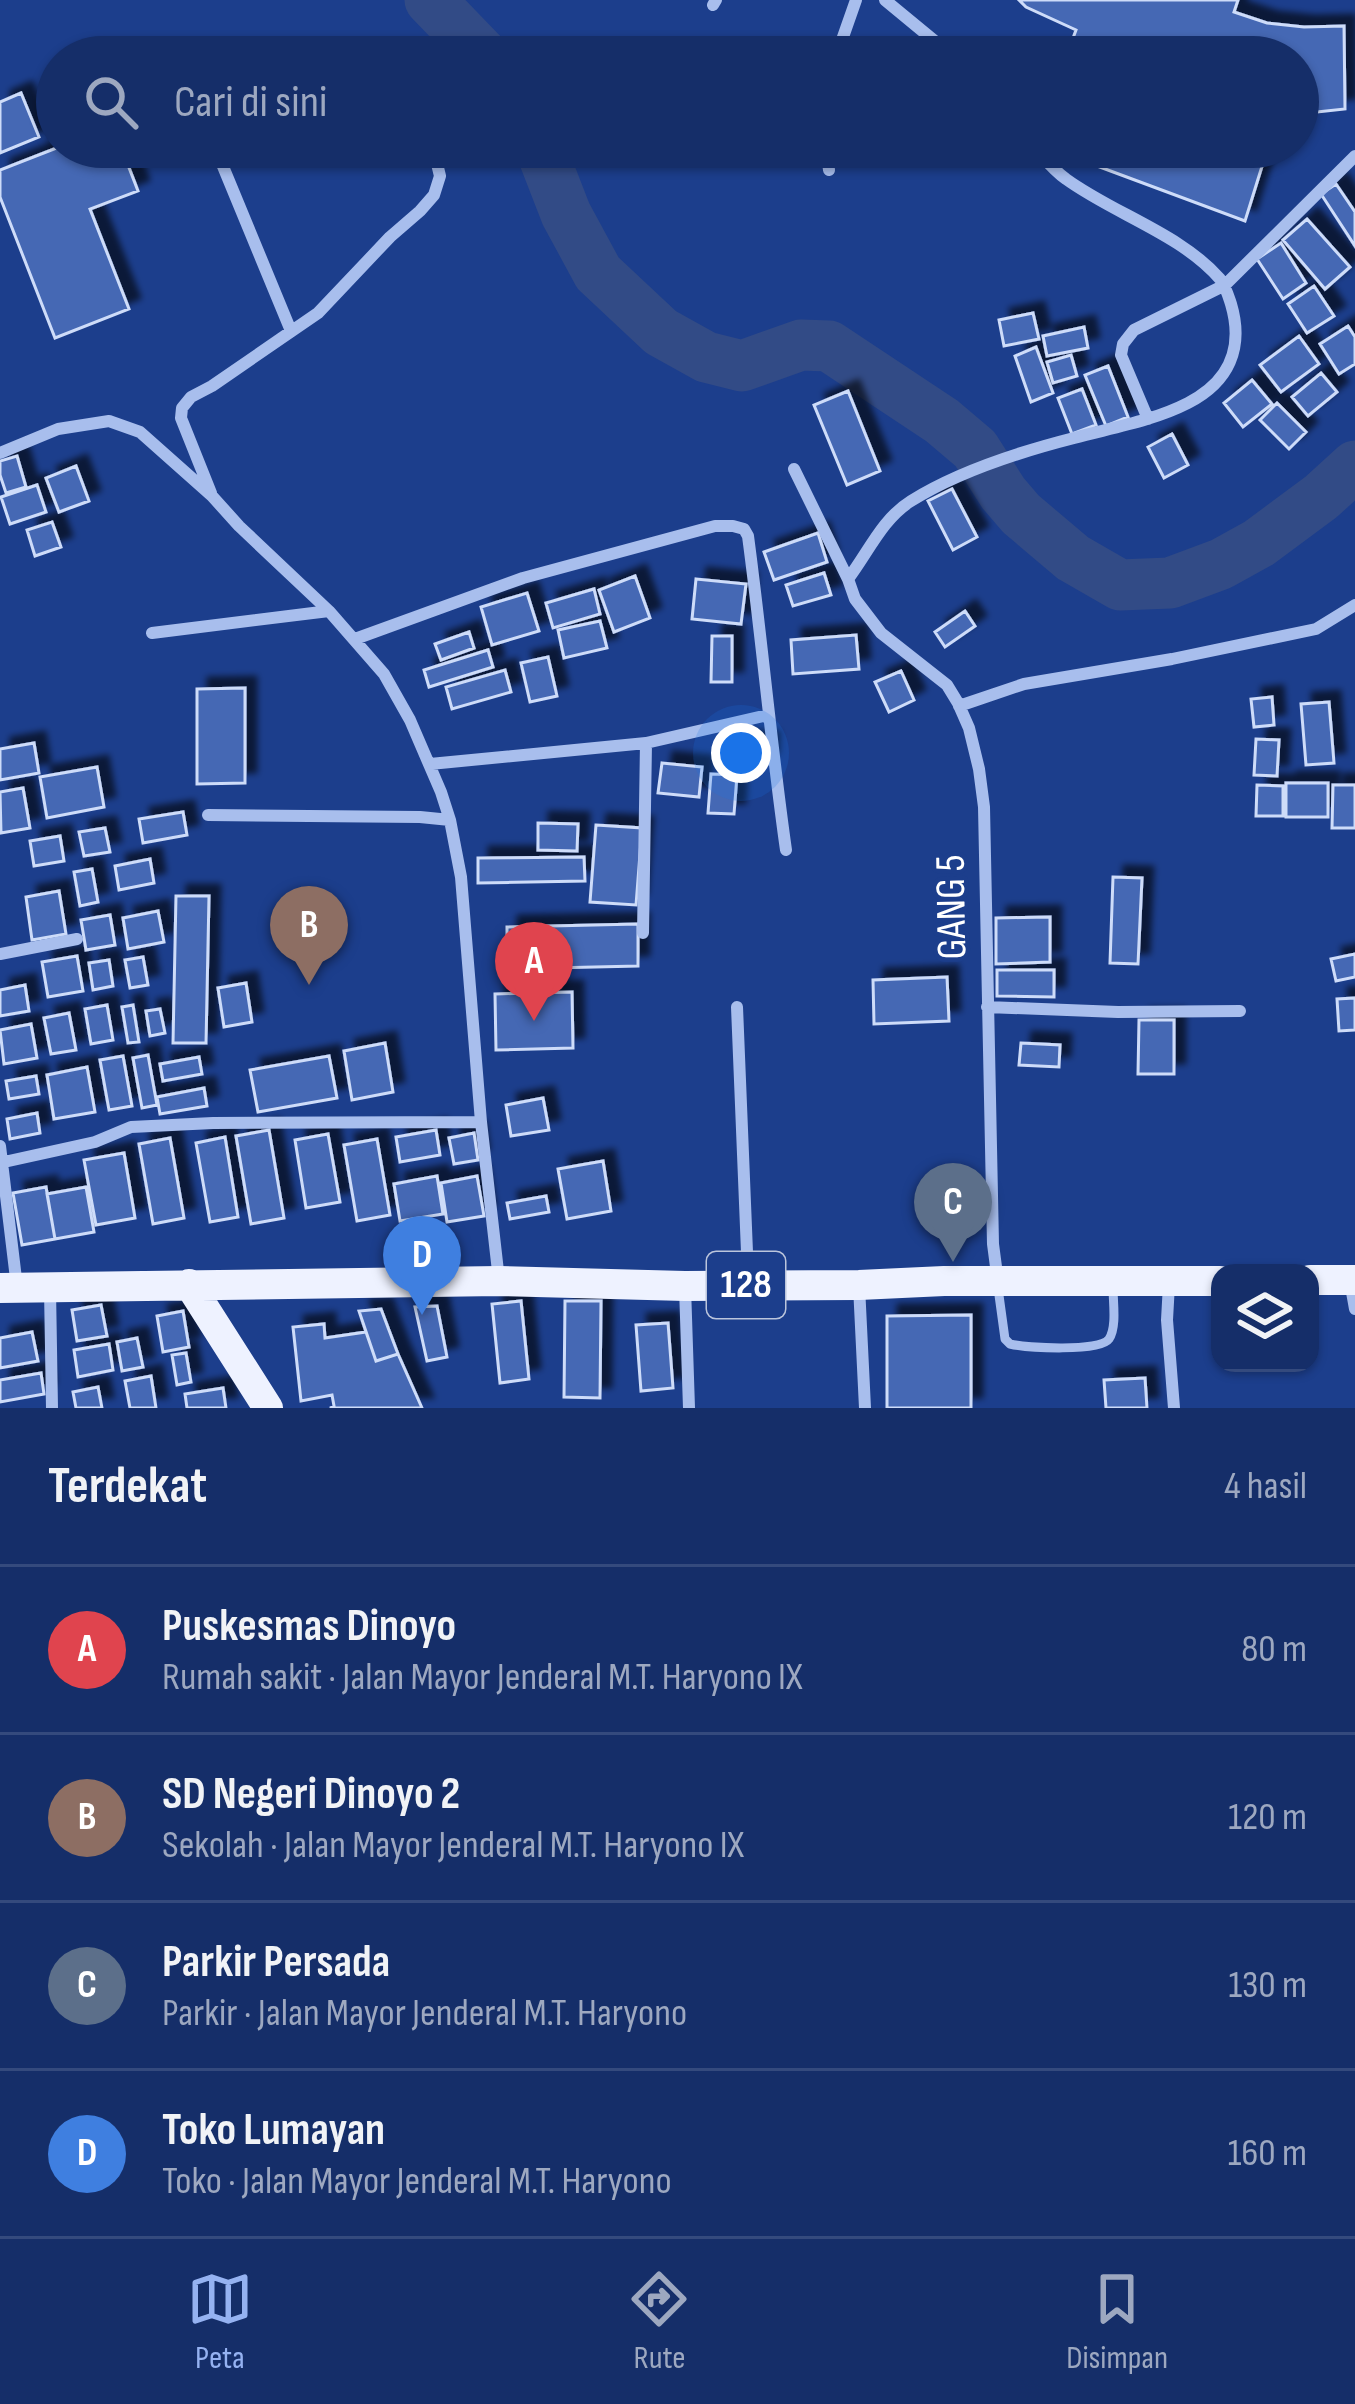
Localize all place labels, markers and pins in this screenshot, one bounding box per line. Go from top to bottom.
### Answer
pin: B [270,886,348,985]
pin: A [495,922,573,1021]
pin: C [914,1163,992,1262]
pin: D [383,1216,461,1315]

